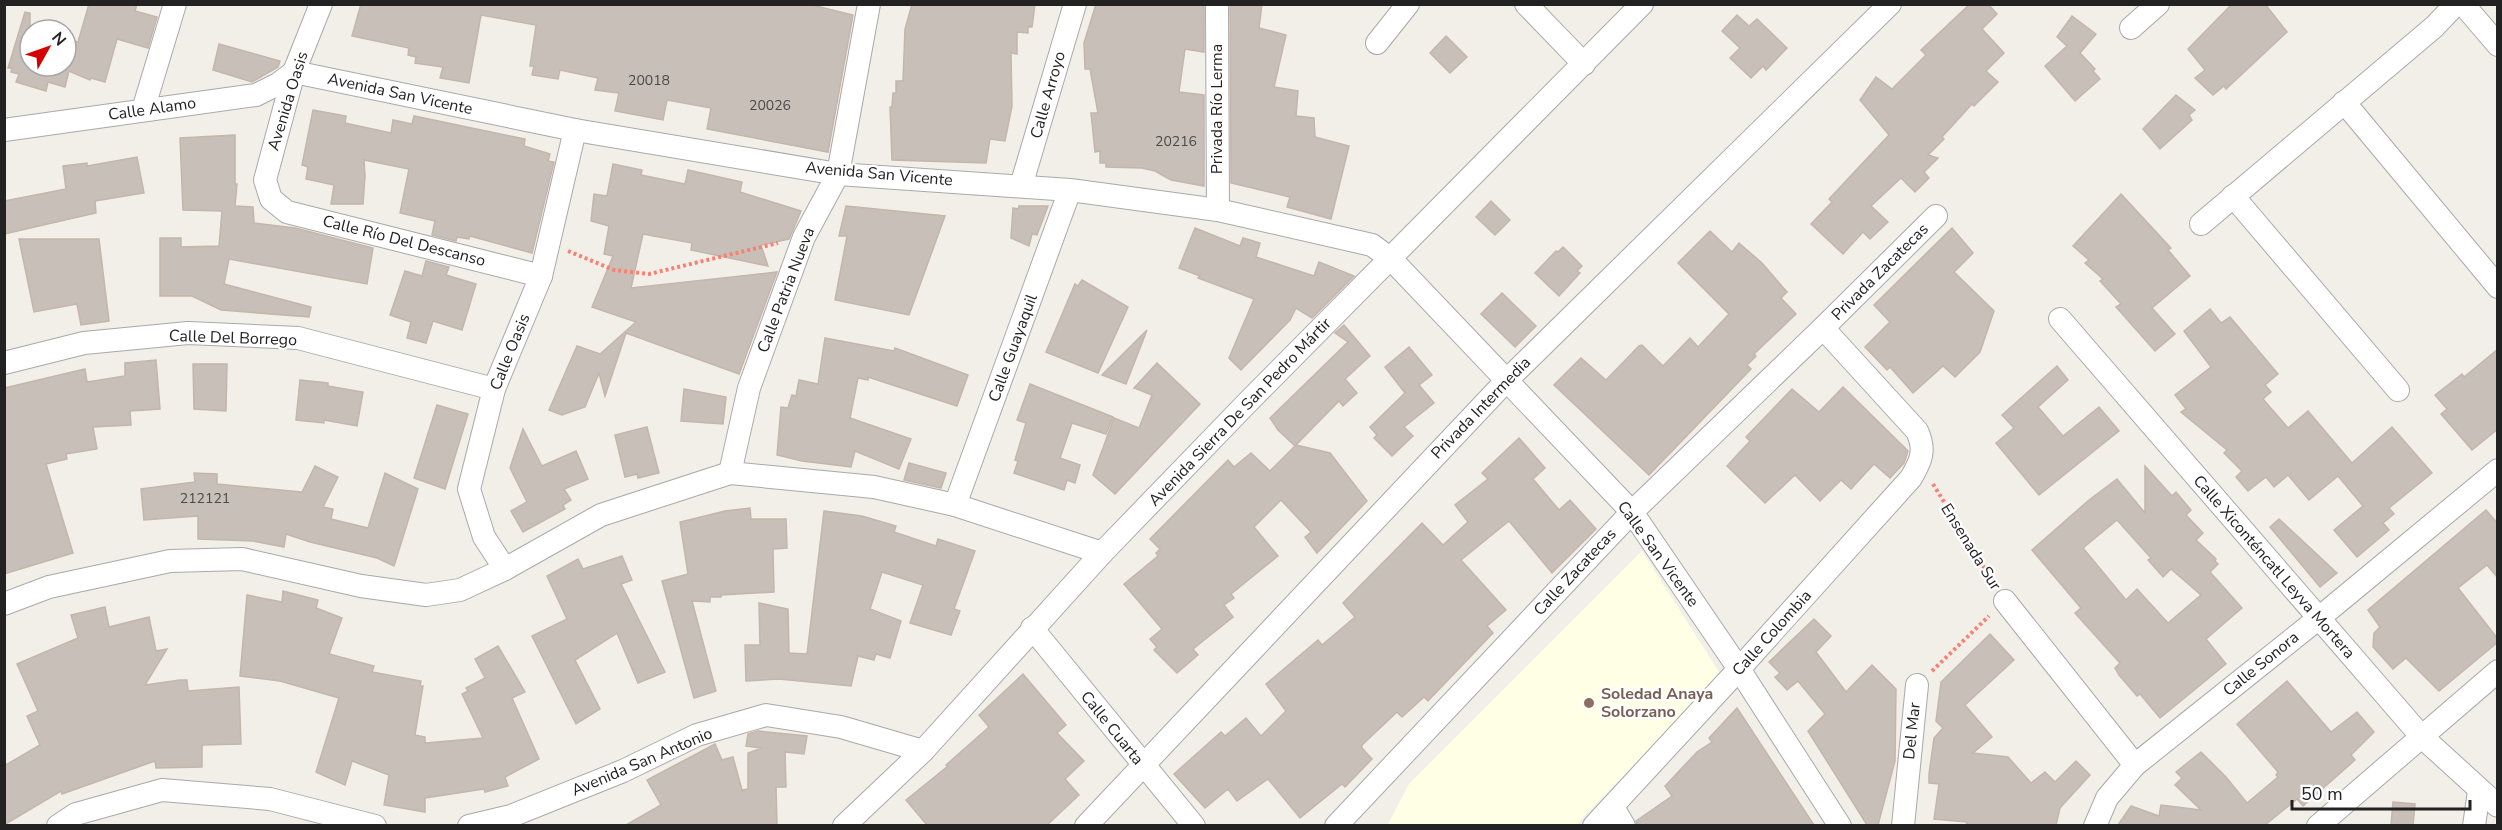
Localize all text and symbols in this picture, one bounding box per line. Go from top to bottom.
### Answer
north arrow [18,18,78,78]
text: N [46,27,71,51]
street label: Privada Río Lerma [1206,44,1228,174]
street label: Avenida Oasis [263,49,313,153]
street label: Calle Arroyo [1025,49,1071,141]
street label: Avenida San Vicente [325,68,475,120]
house number: 20018 [628,71,670,90]
street label: Calle Alamo [107,92,197,126]
house number: 20026 [749,96,791,115]
house number: 20216 [1155,132,1197,151]
street label: Avenida San Vicente [804,157,954,191]
street label: Calle Río Del Descanso [320,210,488,272]
street label: Privada Zacatecas [1827,219,1933,325]
street label: Calle Patria Nueva [752,224,820,356]
street label: Calle Guayaquil [983,291,1043,405]
street label: Calle Oasis [485,310,535,394]
street label: Avenida Sierra De San Pedro Mártir [1144,313,1336,511]
street label: Calle Del Borrego [169,325,297,351]
street label: Privada Intermedia [1426,352,1536,464]
street label: Calle Xiconténcatl Leyva Mortera [2188,470,2360,664]
house number: 212121 [180,489,230,508]
street label: Calle San Vicente [1612,497,1704,611]
street label: Ensenada Sur [1936,499,2007,595]
street label: Calle Zacatecas [1529,523,1621,621]
street label: Calle Colombia [1727,585,1817,681]
street label: Calle Sonora [2218,627,2304,701]
place label: Soledad Anaya Solorzano [1601,683,1713,723]
street label: Calle Cuarta [1075,686,1149,770]
marker: Soledad Anaya Solorzano [1582,696,1596,710]
street label: Del Mar [1898,701,1926,761]
street label: Avenida San Antonio [568,722,716,802]
scale bar [2292,773,2470,811]
text: 50 m [2301,782,2343,806]

